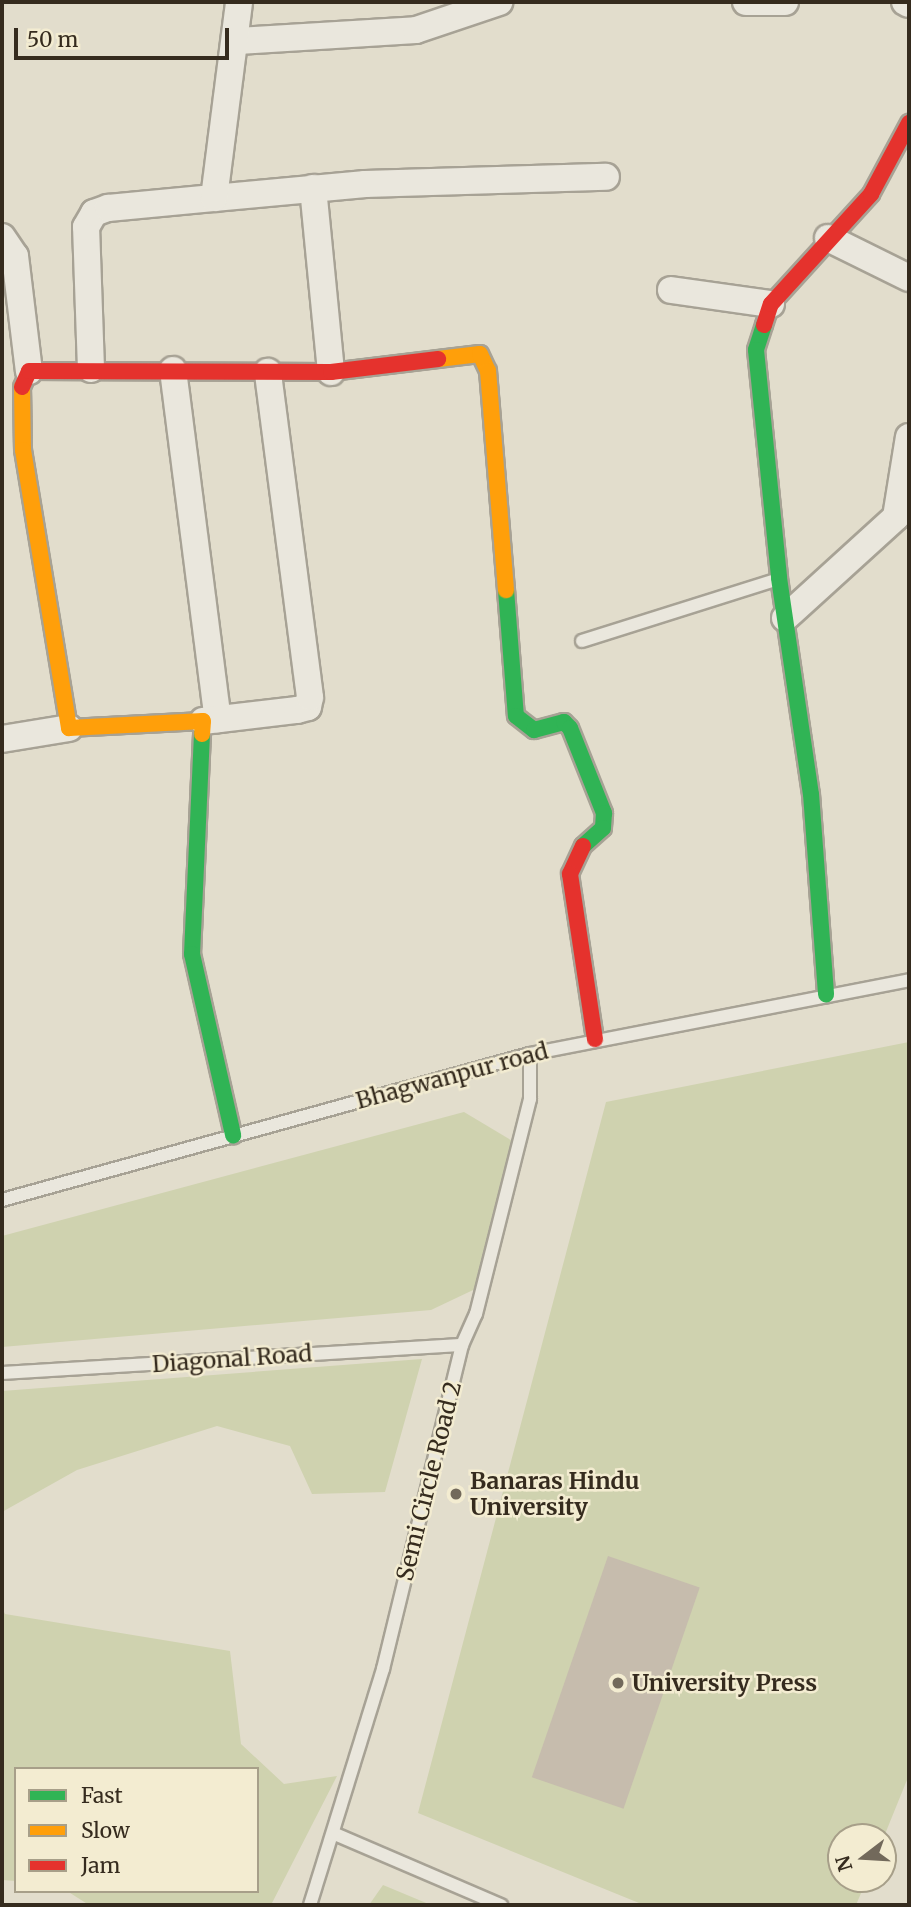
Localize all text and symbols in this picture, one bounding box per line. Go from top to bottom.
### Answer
scale bar [18,14,233,58]
text: 50 m [27,26,78,53]
street label: Bhagwanpur road [353,1037,551,1115]
street label: Diagonal Road [151,1340,313,1378]
street label: Semi Circle Road 2 [391,1378,467,1584]
place label: Banaras Hindu University [470,1467,639,1521]
marker: Banaras Hindu University [448,1486,464,1502]
place label: University Press [632,1669,817,1697]
marker: University Press [610,1675,626,1691]
legend [14,1767,259,1893]
text: Fast [81,1782,123,1809]
text: Slow [81,1817,130,1844]
north arrow [827,1823,897,1893]
text: Jam [81,1852,120,1879]
text: N [830,1853,858,1874]

